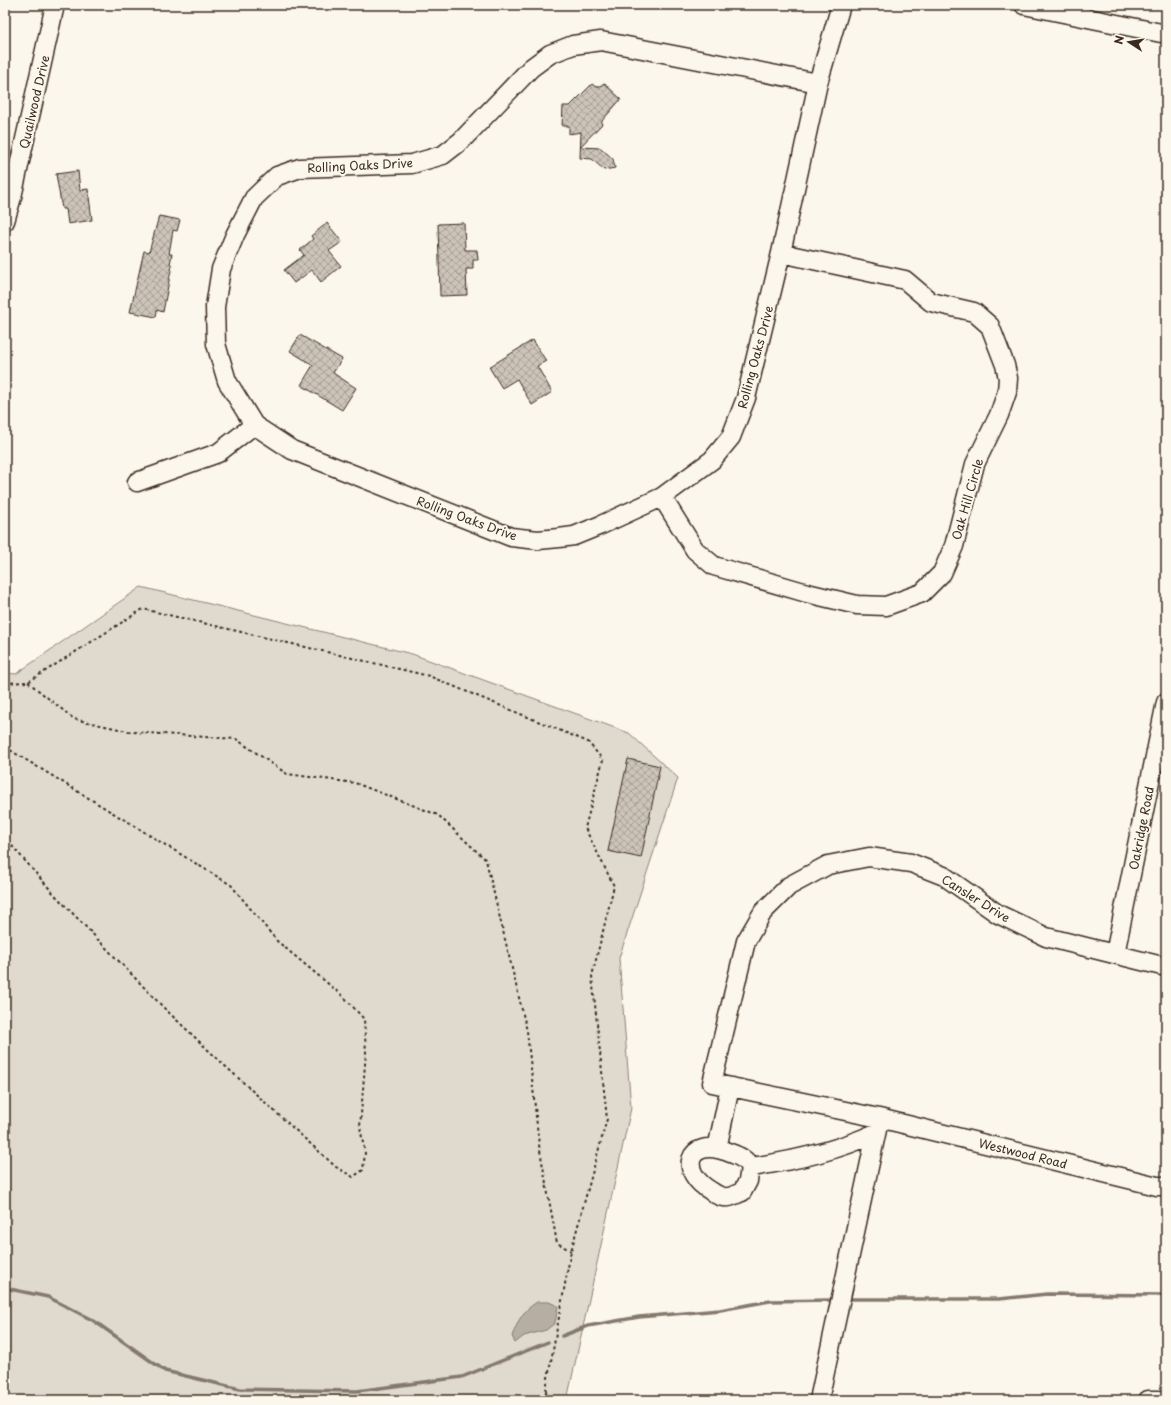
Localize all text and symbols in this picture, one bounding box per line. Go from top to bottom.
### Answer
north arrow [1109,22,1149,62]
text: N [1110,34,1128,46]
street label: Quailwood Drive [14,53,54,151]
street label: Rolling Oaks Drive [307,153,413,177]
street label: Rolling Oaks Drive [733,304,777,410]
street label: Oak Hill Circle [947,456,987,542]
street label: Rolling Oaks Drive [414,491,520,545]
street label: Oakridge Road [1124,785,1158,871]
street label: Cansler Drive [938,870,1014,926]
street label: Westwood Road [977,1133,1069,1173]

